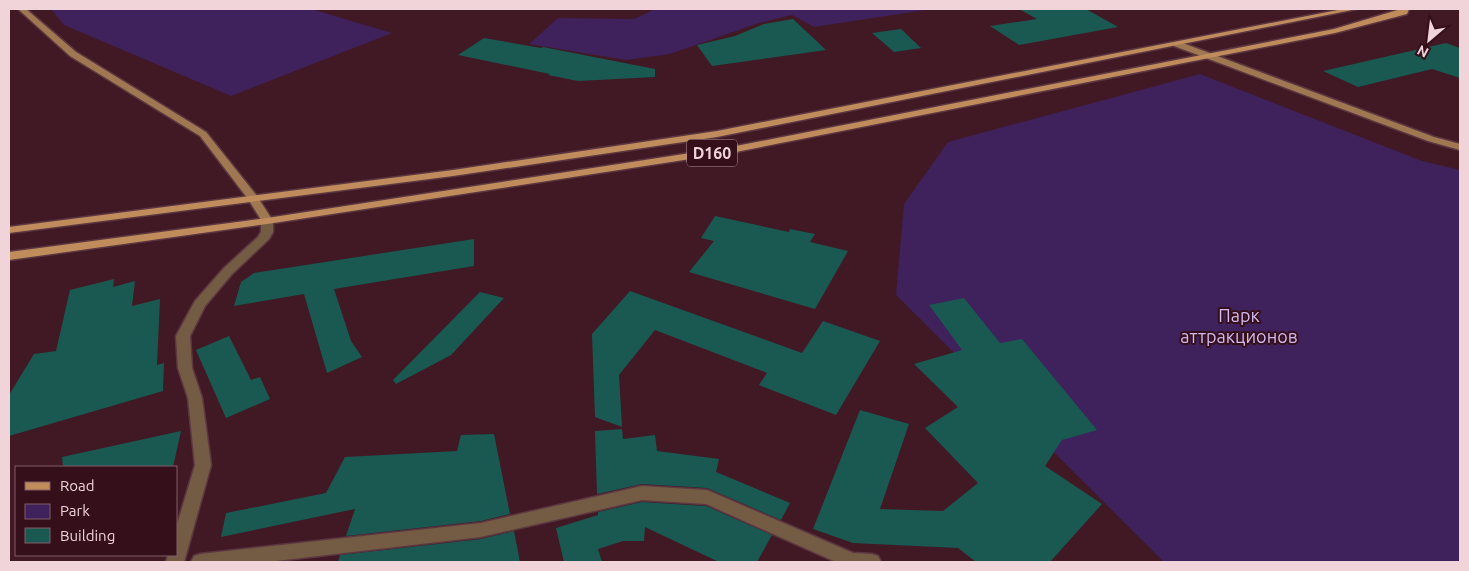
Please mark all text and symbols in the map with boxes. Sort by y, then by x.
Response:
north arrow [1404,15,1454,65]
text: N [1415,42,1431,61]
road number: D160 [687,140,737,167]
park label: Парк аттракционов [1180,305,1298,346]
legend [15,466,178,556]
text: Road [60,477,95,494]
text: Park [60,502,90,519]
text: Building [60,527,115,544]

